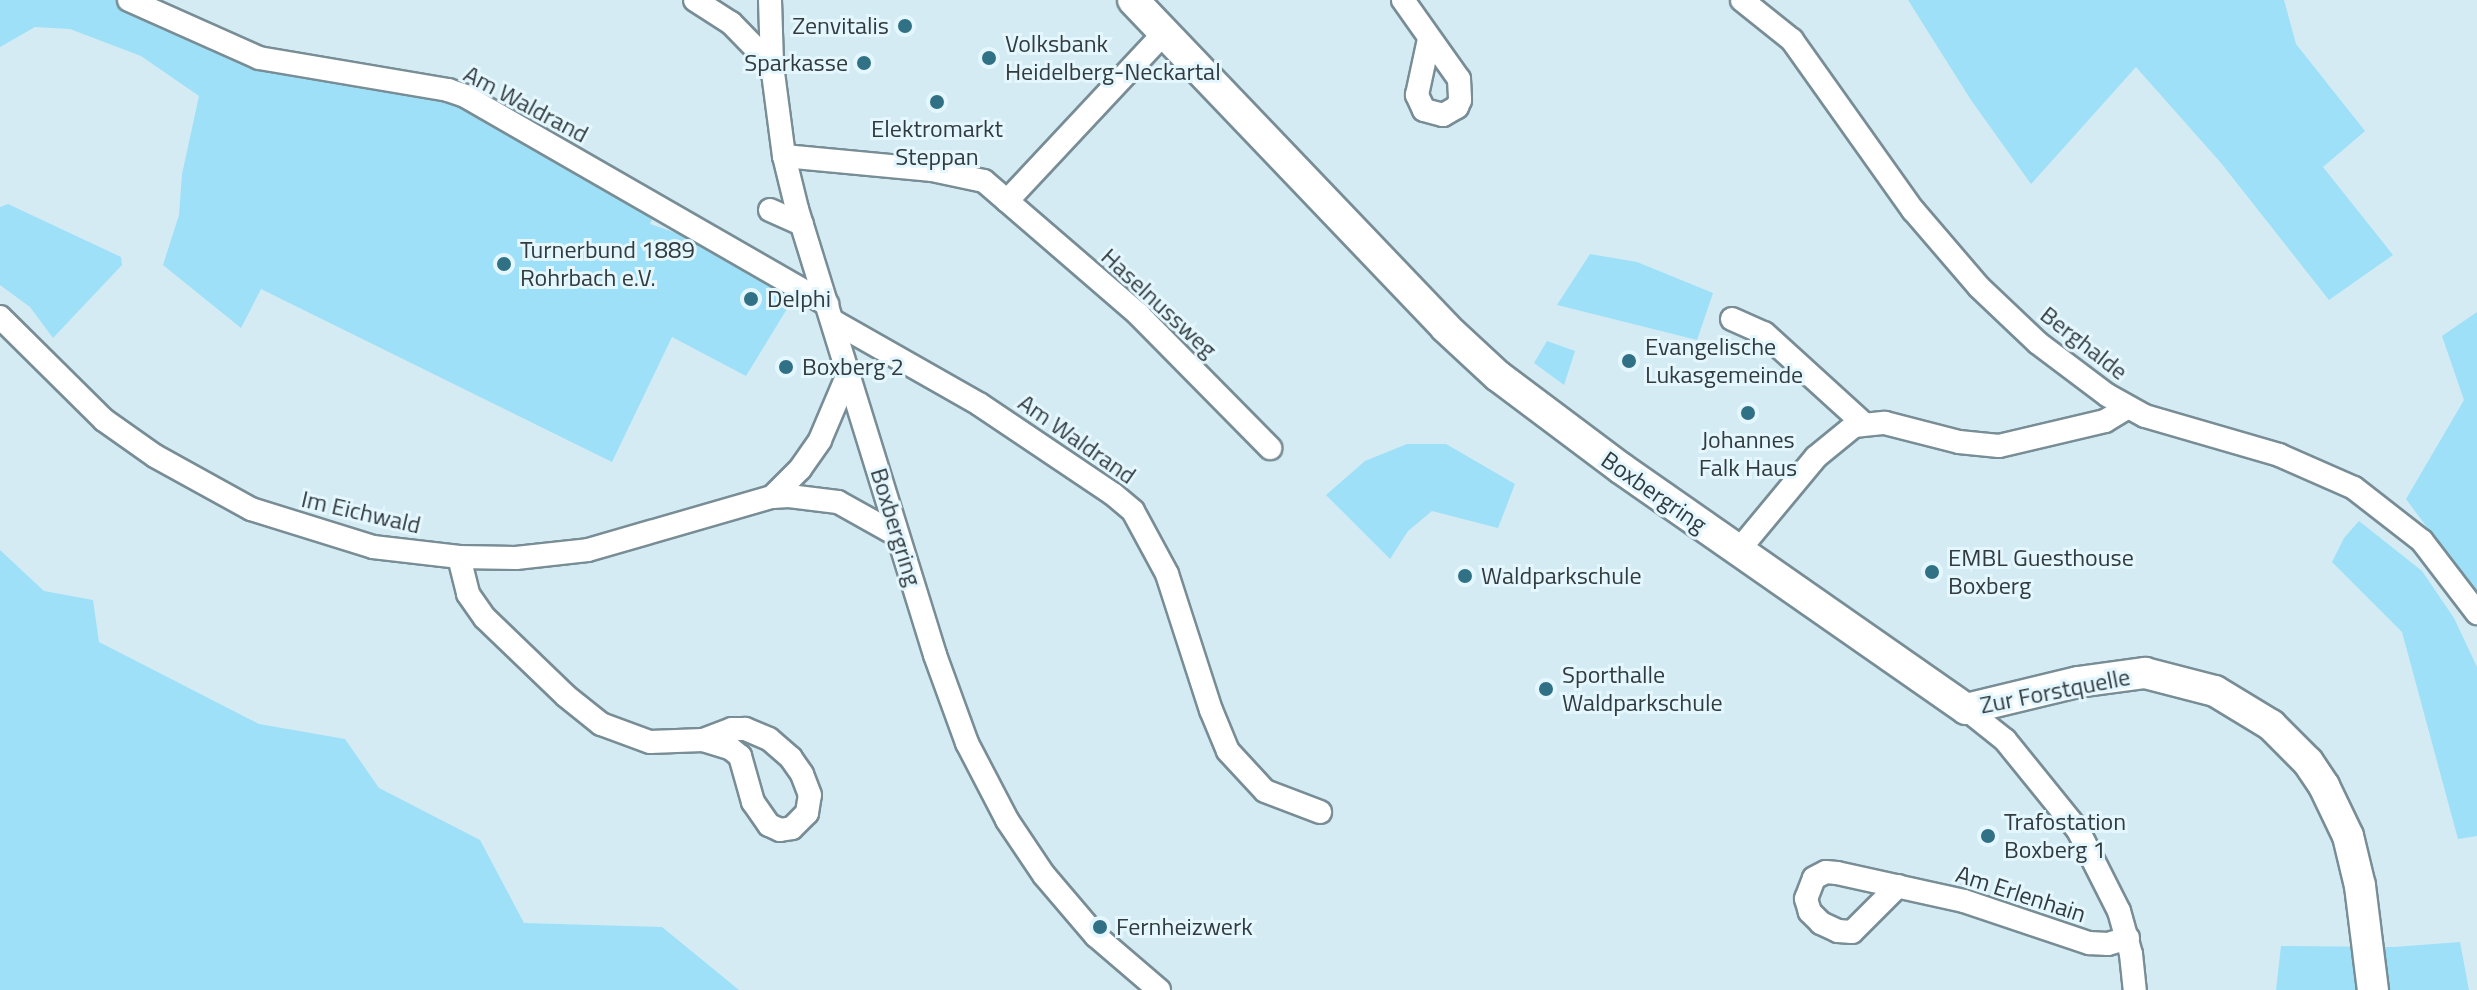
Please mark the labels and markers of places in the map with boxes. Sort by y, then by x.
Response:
place label: Zenvitalis [792,12,889,40]
marker: Zenvitalis [896,17,914,35]
place label: Volksbank Heidelberg-Neckartal [1005,30,1221,86]
place label: Sparkasse [744,49,848,77]
marker: Volksbank Heidelberg-Neckartal [980,49,998,67]
marker: Sparkasse [855,54,873,72]
marker: Elektromarkt Steppan [928,93,946,111]
place label: Elektromarkt Steppan [871,115,1003,171]
place label: Turnerbund 1889 Rohrbach e.V. [520,236,695,292]
marker: Turnerbund 1889 Rohrbach e.V. [495,255,513,273]
place label: Delphi [767,285,831,313]
marker: Delphi [742,290,760,308]
place label: Evangelische Lukasgemeinde [1645,333,1803,389]
marker: Evangelische Lukasgemeinde [1620,352,1638,370]
place label: Boxberg 2 [802,353,904,381]
marker: Boxberg 2 [777,358,795,376]
marker: Johannes Falk Haus [1739,404,1757,422]
place label: Johannes Falk Haus [1699,426,1797,482]
place label: EMBL Guesthouse Boxberg [1948,544,2134,600]
place label: Waldparkschule [1481,562,1642,590]
marker: EMBL Guesthouse Boxberg [1923,563,1941,581]
marker: Waldparkschule [1456,567,1474,585]
place label: Sporthalle Waldparkschule [1562,661,1723,717]
marker: Sporthalle Waldparkschule [1537,680,1555,698]
place label: Trafostation Boxberg 1 [2004,808,2126,864]
marker: Trafostation Boxberg 1 [1979,827,1997,845]
place label: Fernheizwerk [1116,913,1253,941]
marker: Fernheizwerk [1091,918,1109,936]

